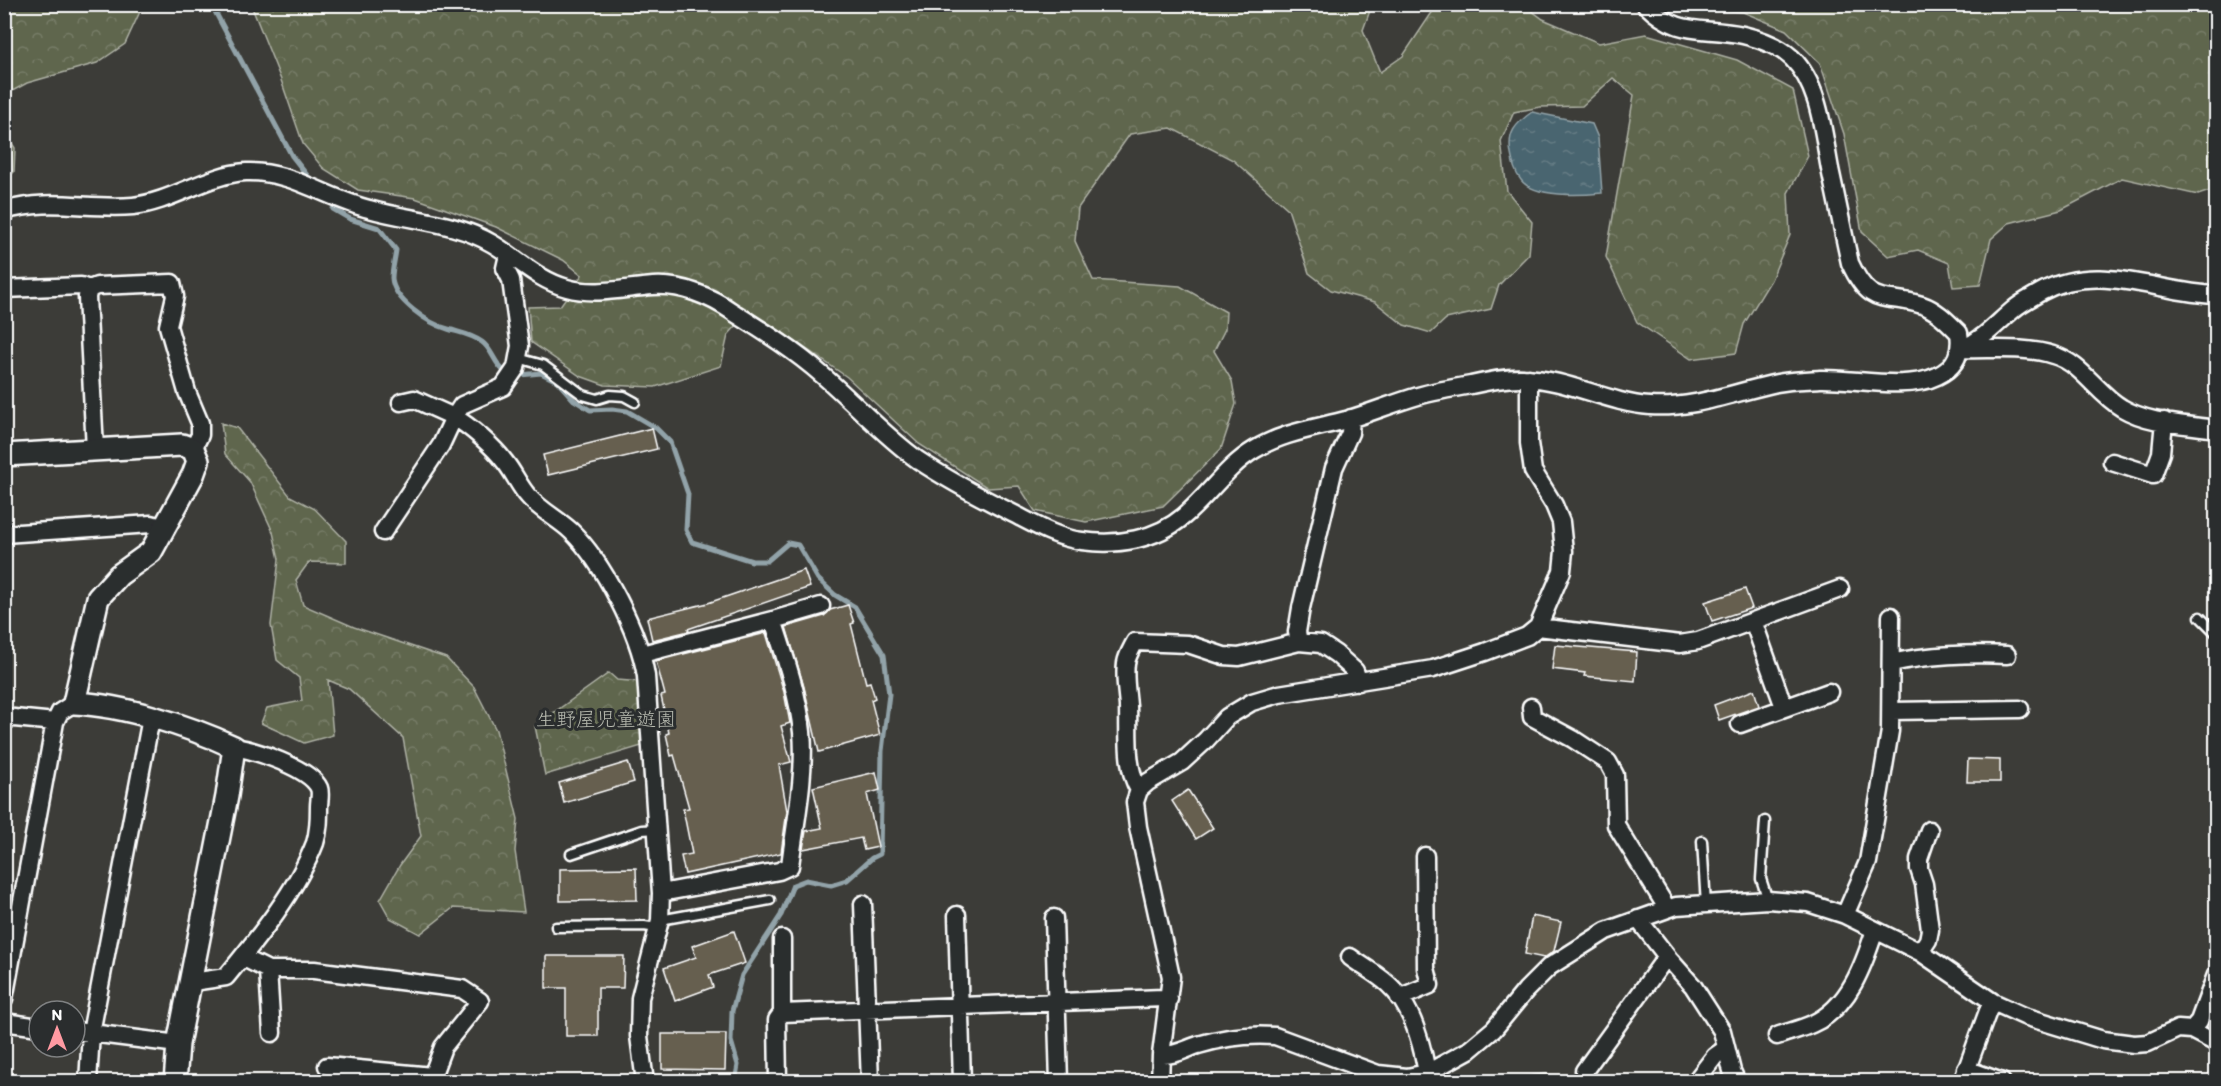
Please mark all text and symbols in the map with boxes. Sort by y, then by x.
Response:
park label: 生野屋児童遊園 [536,707,676,731]
north arrow [27,999,87,1059]
text: N [52,1005,62,1024]

